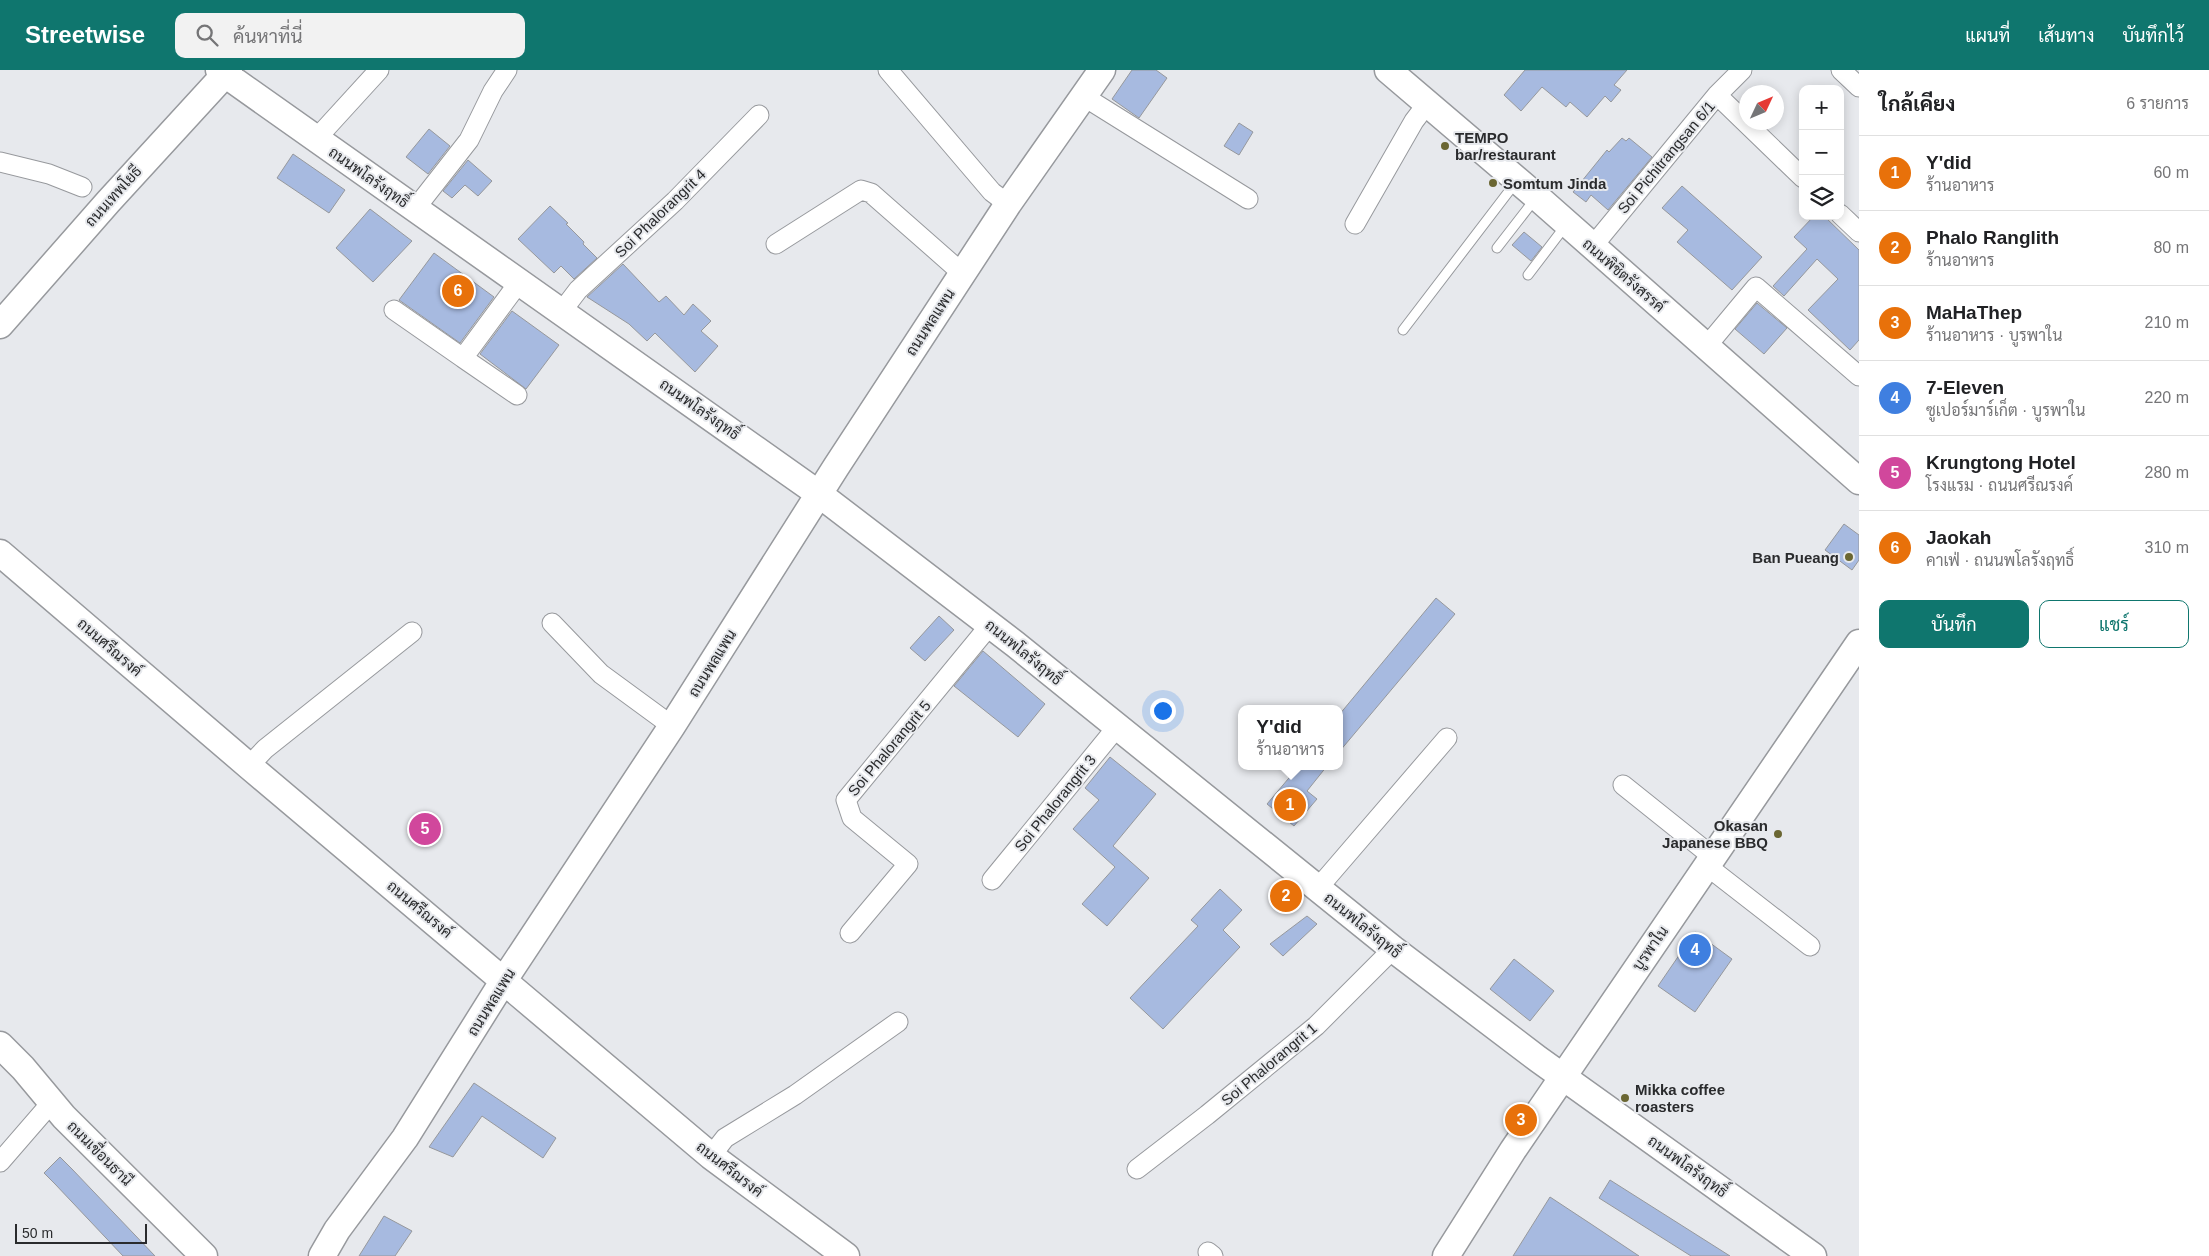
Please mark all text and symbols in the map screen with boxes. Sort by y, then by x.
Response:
search box [175,13,525,58]
text: Streetwise [25,21,145,48]
icon: search [193,21,221,49]
text: ค้นหาที่นี่ [233,26,303,47]
text: แผนที่ [1965,26,2010,46]
text: เส้นทาง [2038,26,2094,46]
text: บันทึกไว้ [2122,26,2184,46]
north arrow [1739,85,1784,130]
map controls [1799,85,1844,220]
button: + [1799,85,1844,130]
text: ใกล้เคียง [1879,92,1955,115]
text: 6 รายการ [2126,95,2189,112]
street label: Soi Pichitrangsan 6/1 [1614,97,1718,217]
place label: TEMPO bar/restaurant [1455,129,1556,163]
button: − [1799,130,1844,175]
street label: ถนนพโลรังฤทธิ์ [325,138,416,212]
marker: TEMPO bar/restaurant [1439,140,1451,152]
text: Y'did [1926,152,1972,173]
street label: ถนนเทพโยธี [81,162,145,230]
text: 1 [1891,164,1899,181]
text: 60 m [2153,164,2189,181]
street label: Soi Phalorangrit 4 [611,165,709,261]
place label: Somtum Jinda [1503,175,1607,192]
button: layers [1799,175,1844,220]
marker: Somtum Jinda [1487,177,1499,189]
text: ร้านอาหาร [1926,177,1995,194]
text: Phalo Ranglith [1926,227,2059,248]
street label: ถนนพิชิตรังสรรค์ [1579,234,1669,315]
text: 2 [1891,239,1899,256]
text: 80 m [2153,239,2189,256]
text: ร้านอาหาร [1926,252,1995,269]
pin: 6 [442,272,474,310]
street label: ถนนพลแพน [902,285,958,359]
text: MaHaThep [1926,302,2022,323]
text: 3 [1891,314,1899,331]
text: 210 m [2145,314,2189,331]
text: ร้านอาหาร · บูรพาใน [1926,327,2062,344]
street label: ถนนพโลรังฤทธิ์ [656,370,747,444]
text: 7-Eleven [1926,377,2004,398]
text: 4 [1891,389,1899,406]
text: 220 m [2145,389,2189,406]
text: ซูเปอร์มาร์เก็ต · บูรพาใน [1926,402,2085,419]
text: Krungtong Hotel [1926,452,2076,473]
text: 5 [1891,464,1899,481]
text: 280 m [2145,464,2189,481]
text: โรงแรม · ถนนศรีณรงค์ [1926,477,2073,494]
text: Jaokah [1926,527,1991,548]
text: 6 [1891,539,1899,556]
text: 310 m [2145,539,2189,556]
place label: Ban Pueang [1752,549,1839,566]
marker: Ban Pueang [1843,551,1855,563]
text: คาเฟ่ · ถนนพโลรังฤทธิ์ [1926,552,2074,569]
button: บันทึก [1879,600,2029,648]
button: แชร์ [2039,600,2189,648]
street label: ถนนพโลรังฤทธิ์ [982,611,1070,689]
street label: ถนนศรีณรงค์ [74,614,146,680]
street label: ถนนพลแพน [685,626,739,700]
street label: Soi Phalorangrit 5 [844,697,934,799]
your location [1150,698,1176,724]
popup [1238,705,1343,770]
text: Y'did [1256,716,1302,737]
text: ร้านอาหาร [1256,741,1325,758]
street label: Soi Phalorangrit 3 [1011,751,1099,855]
pin: 1 [1274,786,1306,824]
pin: 5 [409,810,441,848]
place label: Okasan Japanese BBQ [1662,817,1768,851]
marker: Okasan Japanese BBQ [1772,828,1784,840]
street label: ถนนศรีณรงค์ [384,876,457,941]
pin: 2 [1270,877,1302,915]
street label: ถนนพโลรังฤทธิ์ [1321,884,1409,962]
street label: บูรพาใน [1628,922,1673,975]
pin: 4 [1679,931,1711,969]
street label: ถนนพลแพน [464,965,518,1039]
street label: Soi Phalorangrit 1 [1218,1019,1320,1109]
place label: Mikka coffee roasters [1635,1081,1725,1115]
marker: Mikka coffee roasters [1619,1092,1631,1104]
pin: 3 [1505,1101,1537,1139]
street label: ถนนเขื่อนธานี [64,1113,140,1189]
street label: ถนนพโลรังฤทธิ์ [1644,1126,1735,1201]
street label: ถนนศรีณรงค์ [693,1137,767,1200]
scale bar [15,1221,148,1244]
text: 50 m [22,1225,53,1241]

